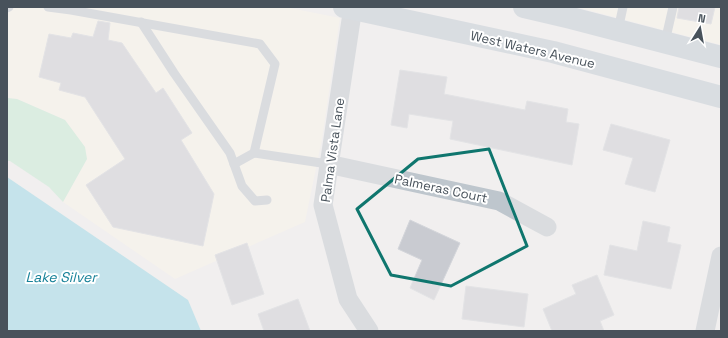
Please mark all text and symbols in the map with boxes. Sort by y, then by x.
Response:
north arrow [680,8,720,48]
text: N [697,11,707,26]
street label: West Waters Avenue [469,27,597,72]
street label: Palma Vista Lane [317,97,348,203]
street label: Palmeras Court [393,170,489,207]
water label: Lake Silver [25,268,98,286]

